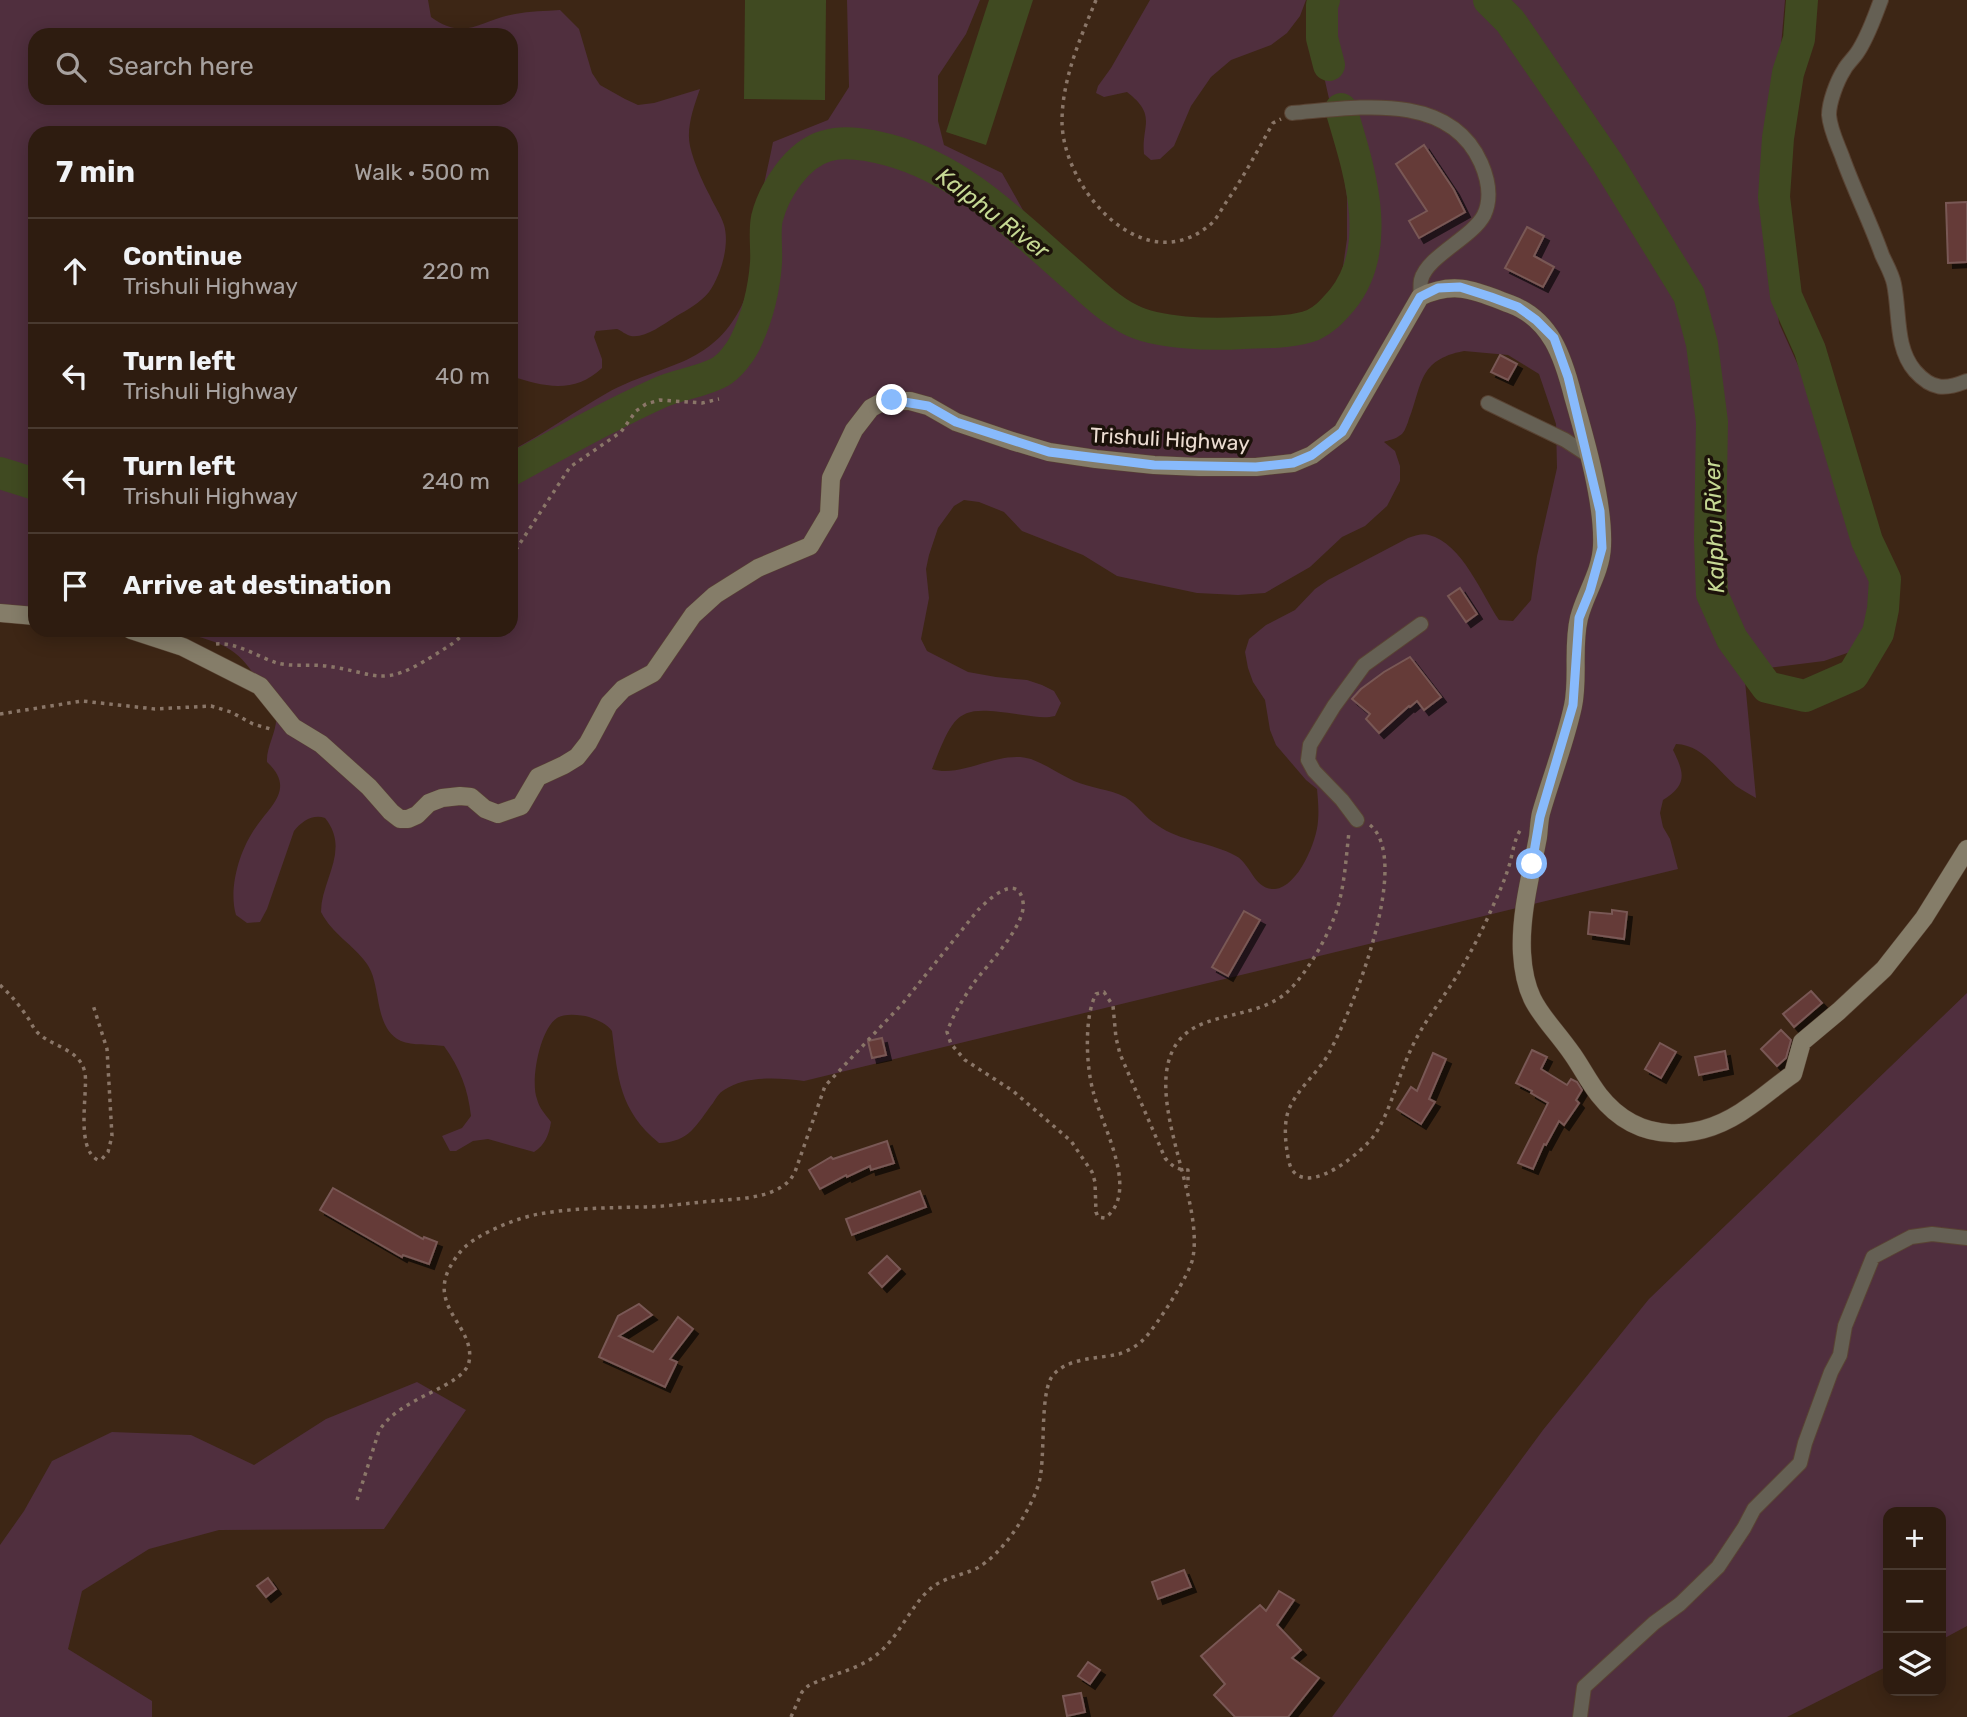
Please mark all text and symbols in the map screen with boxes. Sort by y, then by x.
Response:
search box [28,28,518,105]
icon: search [52,48,90,86]
text: Search here [108,51,254,82]
text: 7 min [56,154,135,190]
text: Walk · 500 m [354,158,490,186]
water label: Kalphu River [931,161,1056,265]
text: Continue [123,241,242,272]
icon: ahead [56,252,94,290]
text: 220 m [422,257,490,285]
text: Trishuli Highway [123,272,298,300]
text: Turn left [123,346,235,377]
icon: left [56,357,94,395]
text: 40 m [435,362,490,390]
text: Trishuli Highway [123,377,298,405]
route end [876,384,907,415]
street label: Trishuli Highway [1090,422,1251,456]
text: Turn left [123,451,235,482]
water label: Kalphu River [1698,457,1730,594]
icon: left [56,462,94,500]
text: 240 m [422,467,490,495]
text: Trishuli Highway [123,482,298,510]
icon: arrive [56,567,94,605]
text: Arrive at destination [123,570,391,601]
route start [1516,848,1547,879]
map controls [1883,1507,1946,1696]
button: + [1883,1507,1946,1570]
button: − [1883,1570,1946,1633]
button: layers [1883,1633,1946,1696]

